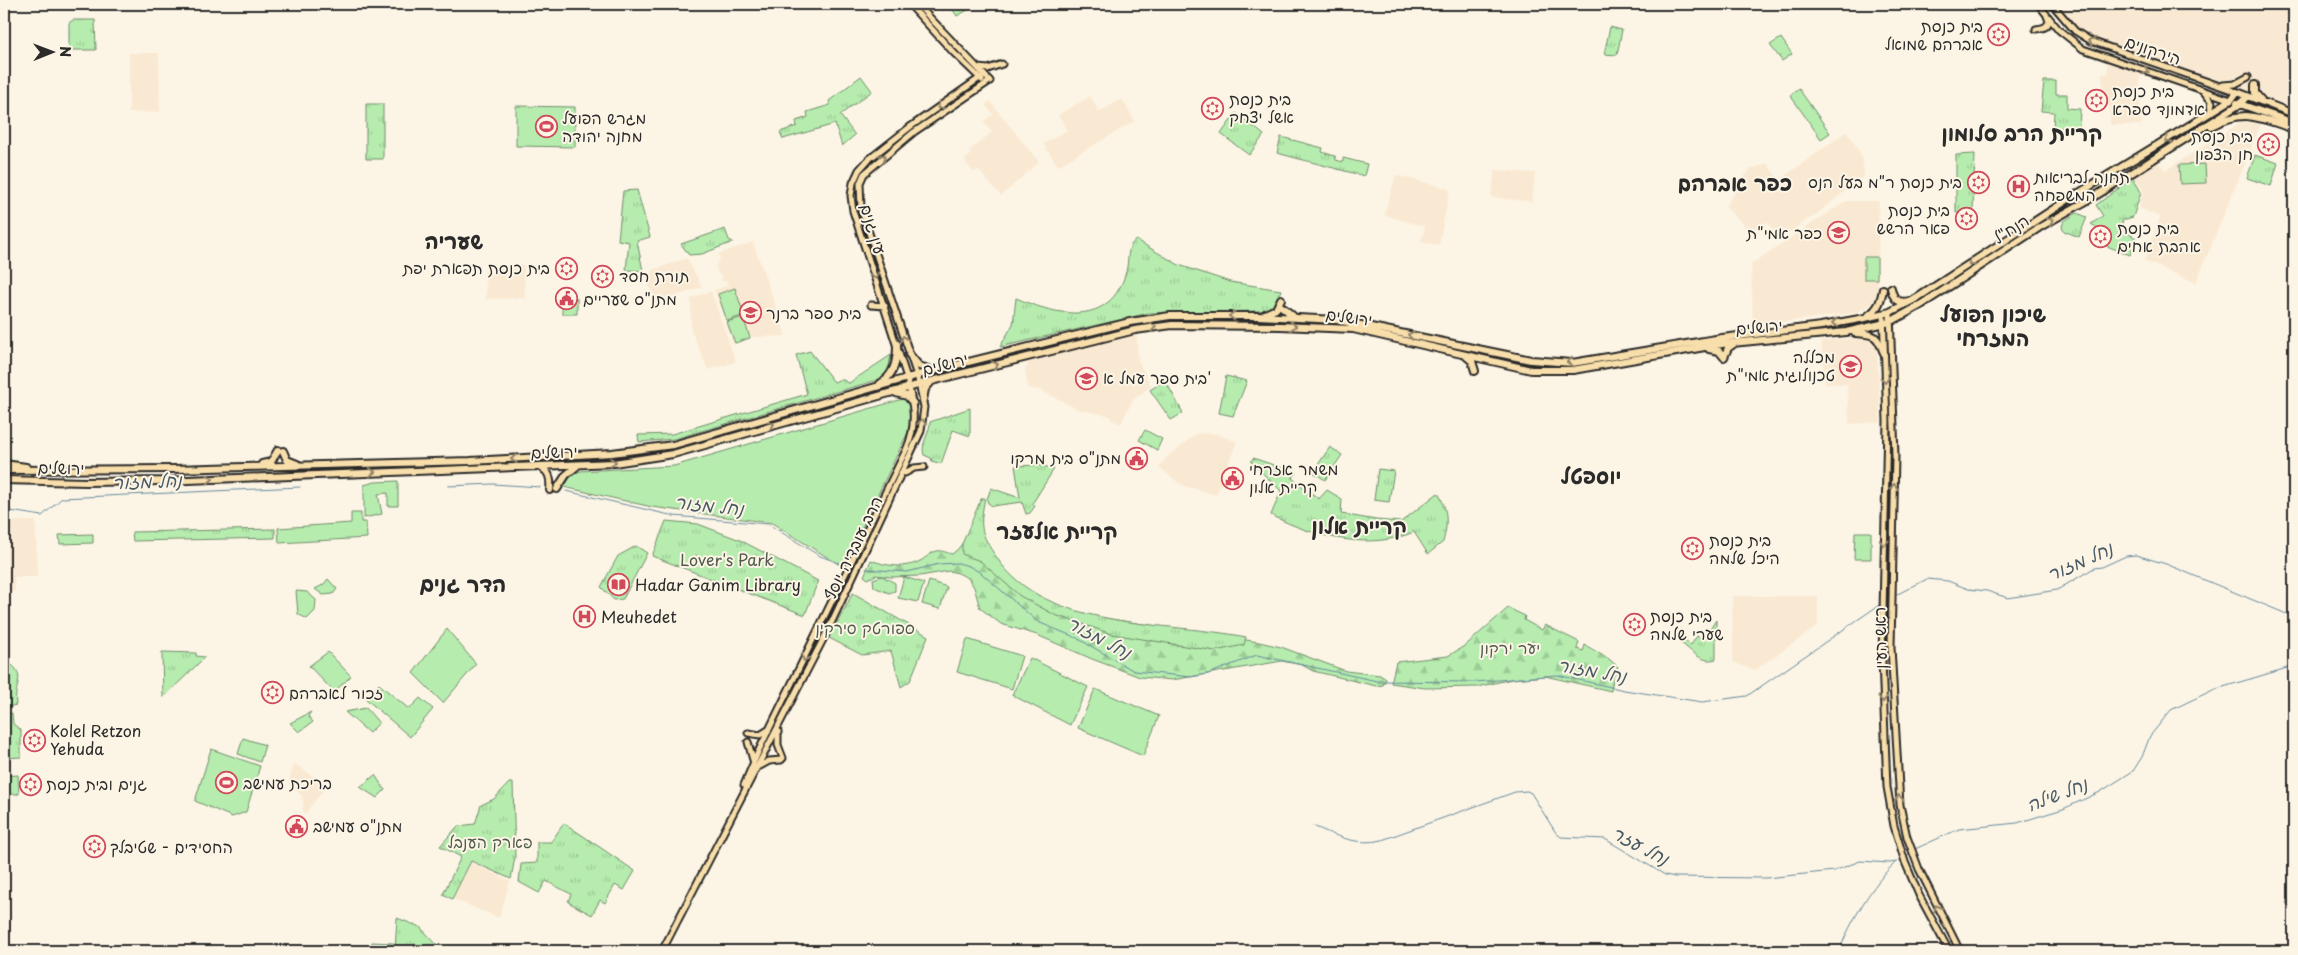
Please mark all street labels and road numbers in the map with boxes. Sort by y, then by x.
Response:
street label: הירקונים [2122,28,2185,70]
street label: עין גנים [855,200,893,257]
street label: הנח"ל [1988,208,2033,249]
street label: ירושלים [1324,301,1374,331]
street label: ירושלים [1734,312,1783,340]
street label: ירושלים [919,345,971,381]
street label: ירושלים [530,438,578,464]
street label: ירושלים [37,455,85,479]
street label: הרב עובדיה יוסף [817,492,888,604]
street label: ראש העין [1866,607,1892,669]

